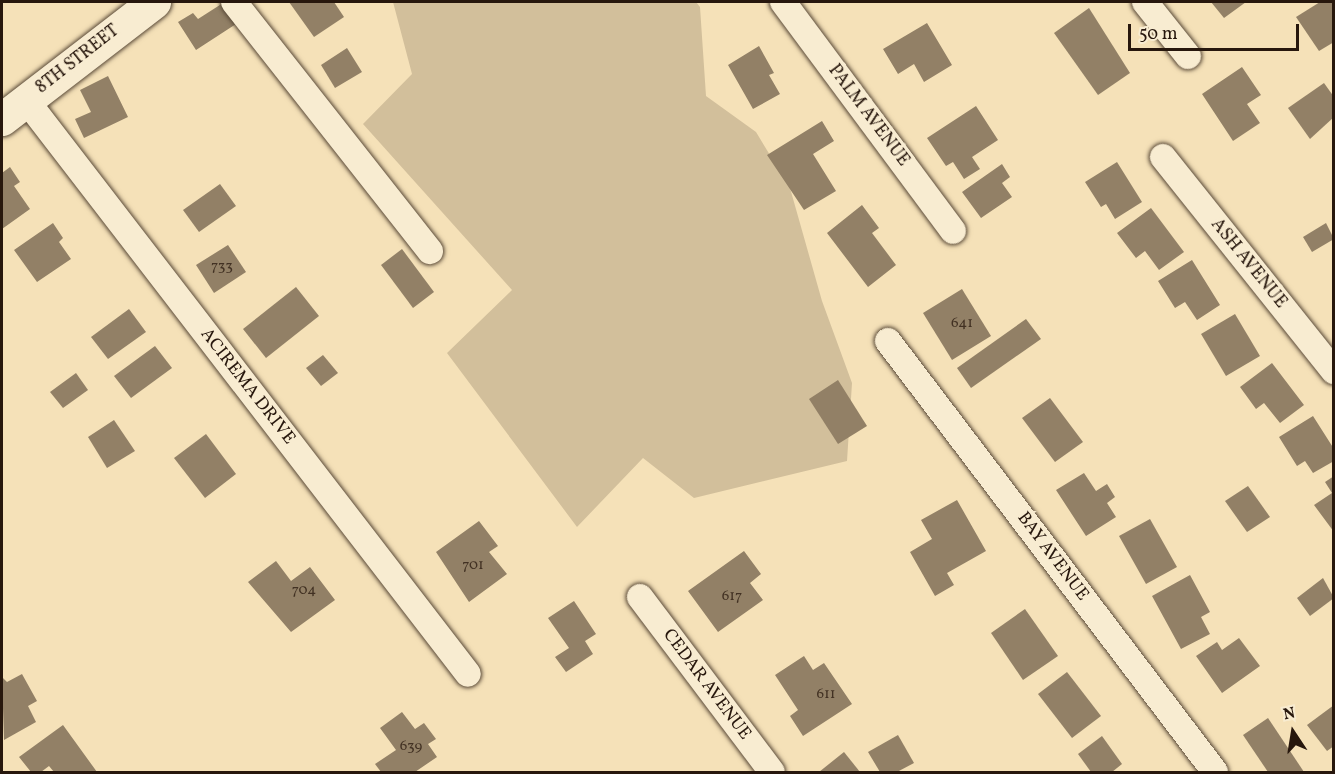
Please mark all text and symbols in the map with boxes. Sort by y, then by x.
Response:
scale bar [1131,12,1302,50]
street label: 8TH STREET [32,21,124,99]
text: 50 m [1139,22,1178,47]
street label: PALM AVENUE [823,61,913,171]
street label: ASH AVENUE [1205,215,1291,313]
house number: 733 [211,258,233,276]
house number: 641 [951,315,973,333]
street label: ACIREMA DRIVE [195,325,299,449]
street label: BAY AVENUE [1011,508,1093,606]
house number: 701 [462,557,484,575]
house number: 704 [292,582,316,600]
house number: 617 [722,588,742,606]
street label: CEDAR AVENUE [657,625,755,745]
house number: 611 [816,686,836,704]
north arrow [1263,702,1323,762]
text: N [1281,702,1297,726]
house number: 639 [400,738,422,756]

